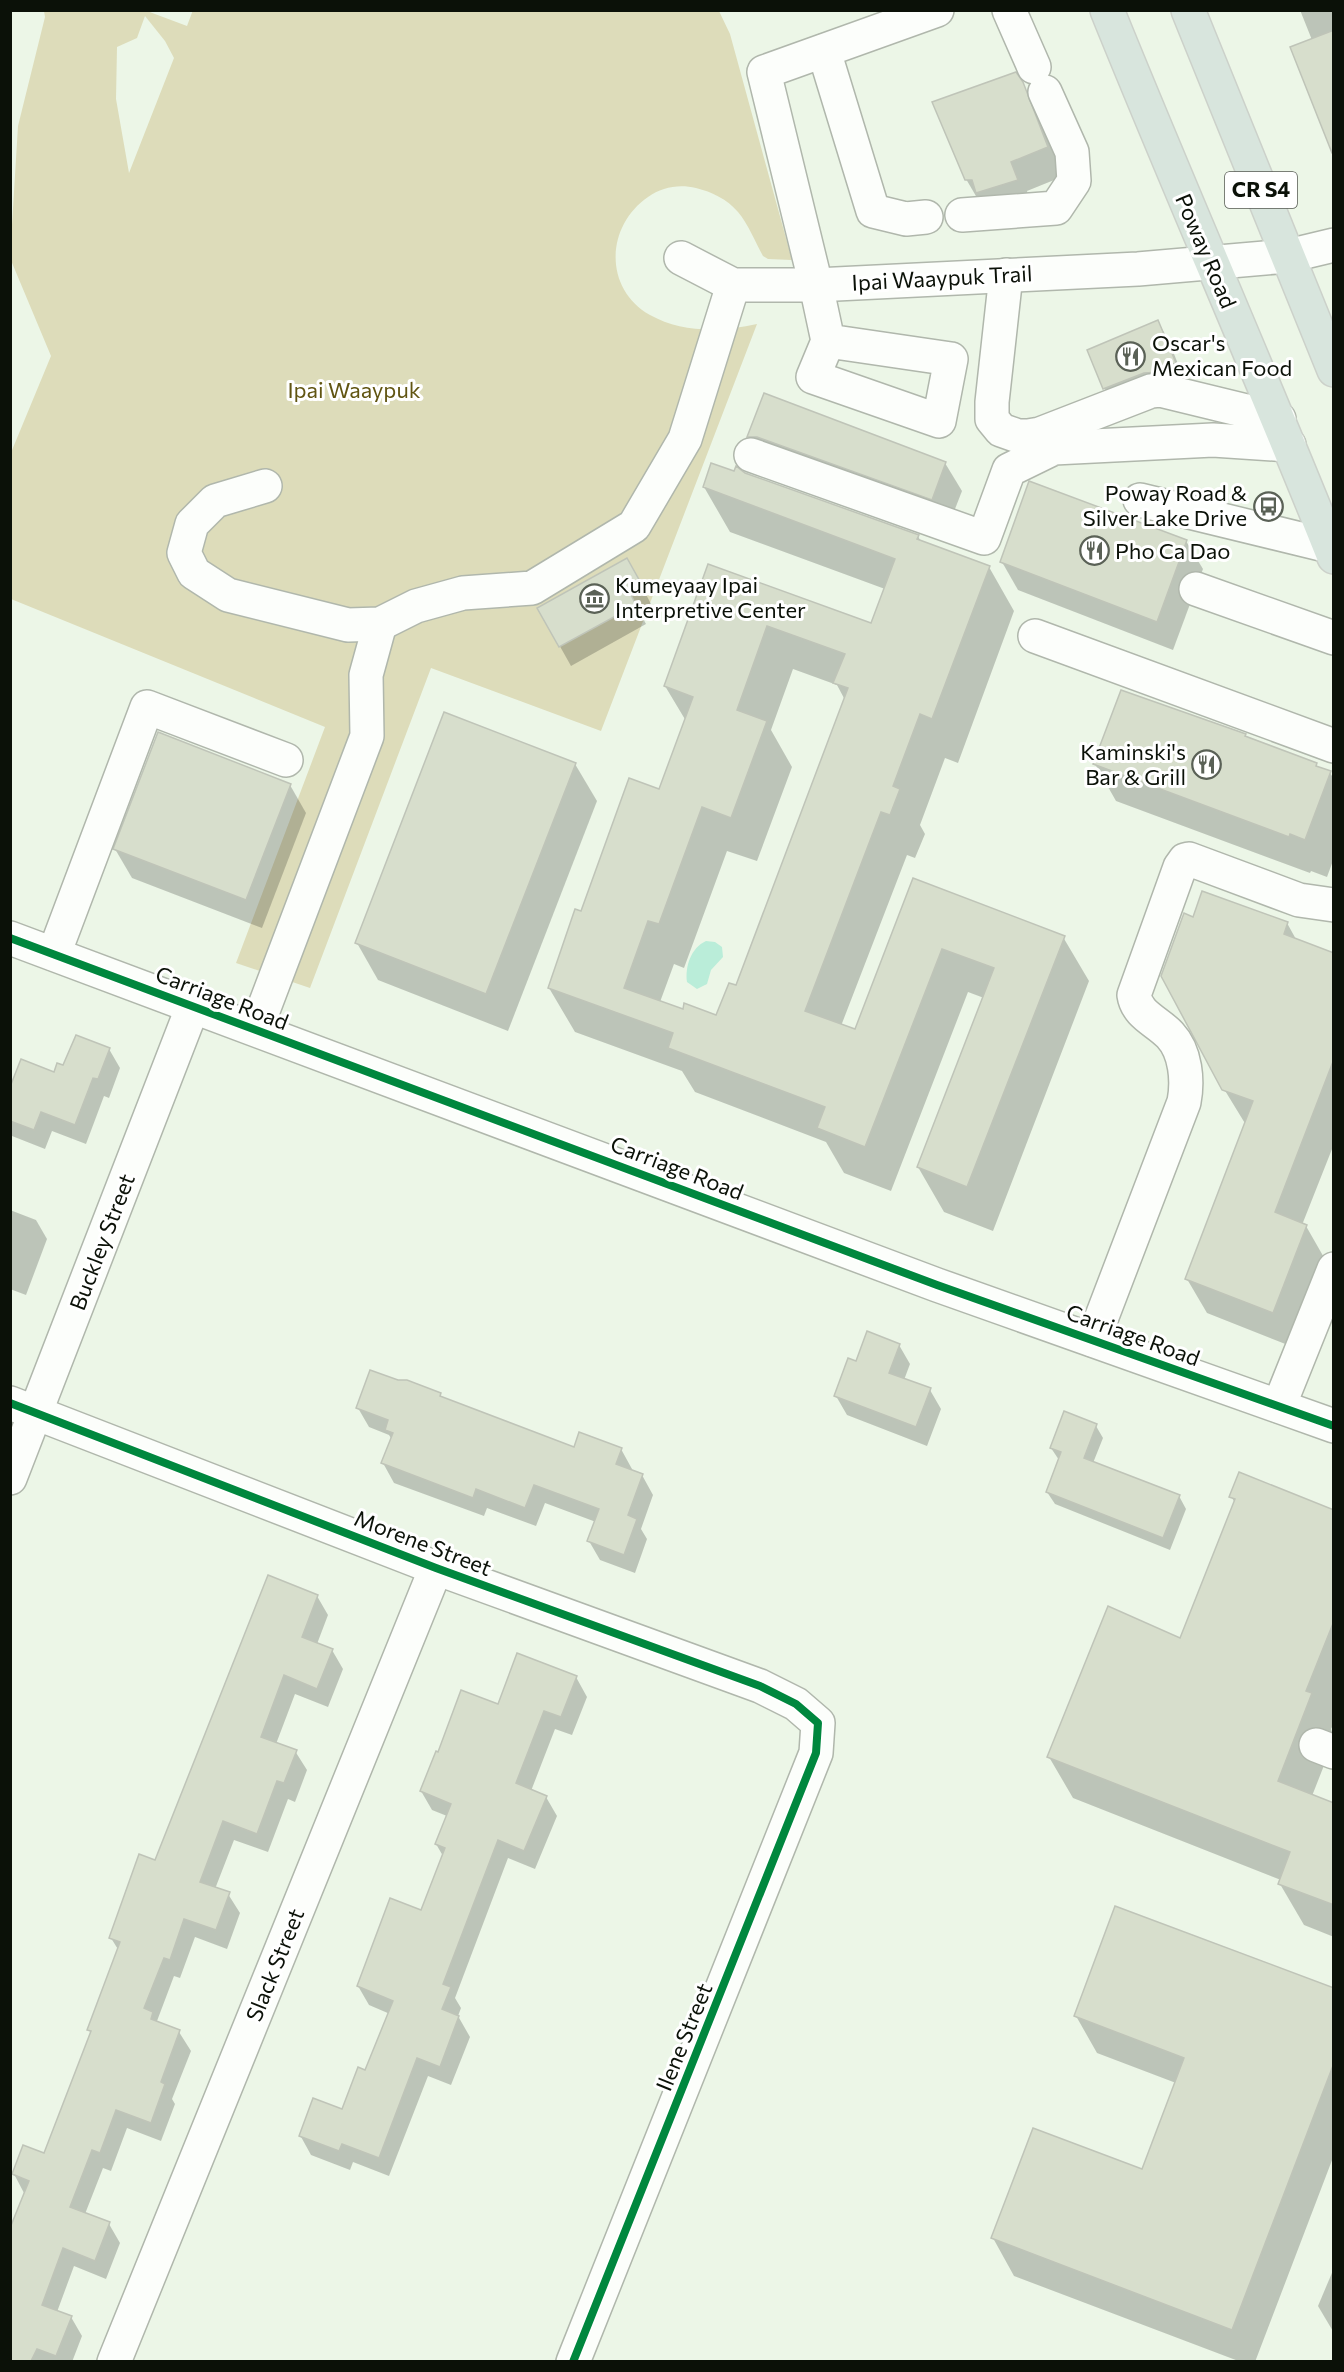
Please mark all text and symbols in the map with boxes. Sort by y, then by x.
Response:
road number: CR S4 [1225,172,1297,208]
street label: Poway Road [1170,189,1243,312]
street label: Ipai Waaypuk Trail [851,259,1033,296]
place label: Oscar's Mexican Food [1152,329,1292,381]
restaurant icon: Oscar's Mexican Food [1115,340,1147,372]
park label: Ipai Waaypuk [287,376,421,403]
place label: Poway Road & Silver Lake Drive [1083,479,1247,531]
bus stop icon: Poway Road & Silver Lake Drive [1252,490,1284,522]
restaurant icon: Pho Ca Dao [1078,535,1110,567]
place label: Pho Ca Dao [1115,537,1230,564]
place label: Kumeyaay Ipai Interpretive Center [615,571,806,623]
museum icon: Kumeyaay Ipai Interpretive Center [578,582,610,614]
place label: Kaminski's Bar & Grill [1080,738,1186,790]
restaurant icon: Kaminski's Bar & Grill [1191,749,1223,781]
street label: Carriage Road [152,960,292,1035]
street label: Carriage Road [607,1130,747,1205]
street label: Buckley Street [63,1170,140,1314]
street label: Carriage Road [1063,1298,1204,1371]
street label: Morene Street [351,1504,496,1581]
street label: Slack Street [240,1904,309,2025]
street label: Ilene Street [650,1979,717,2095]

